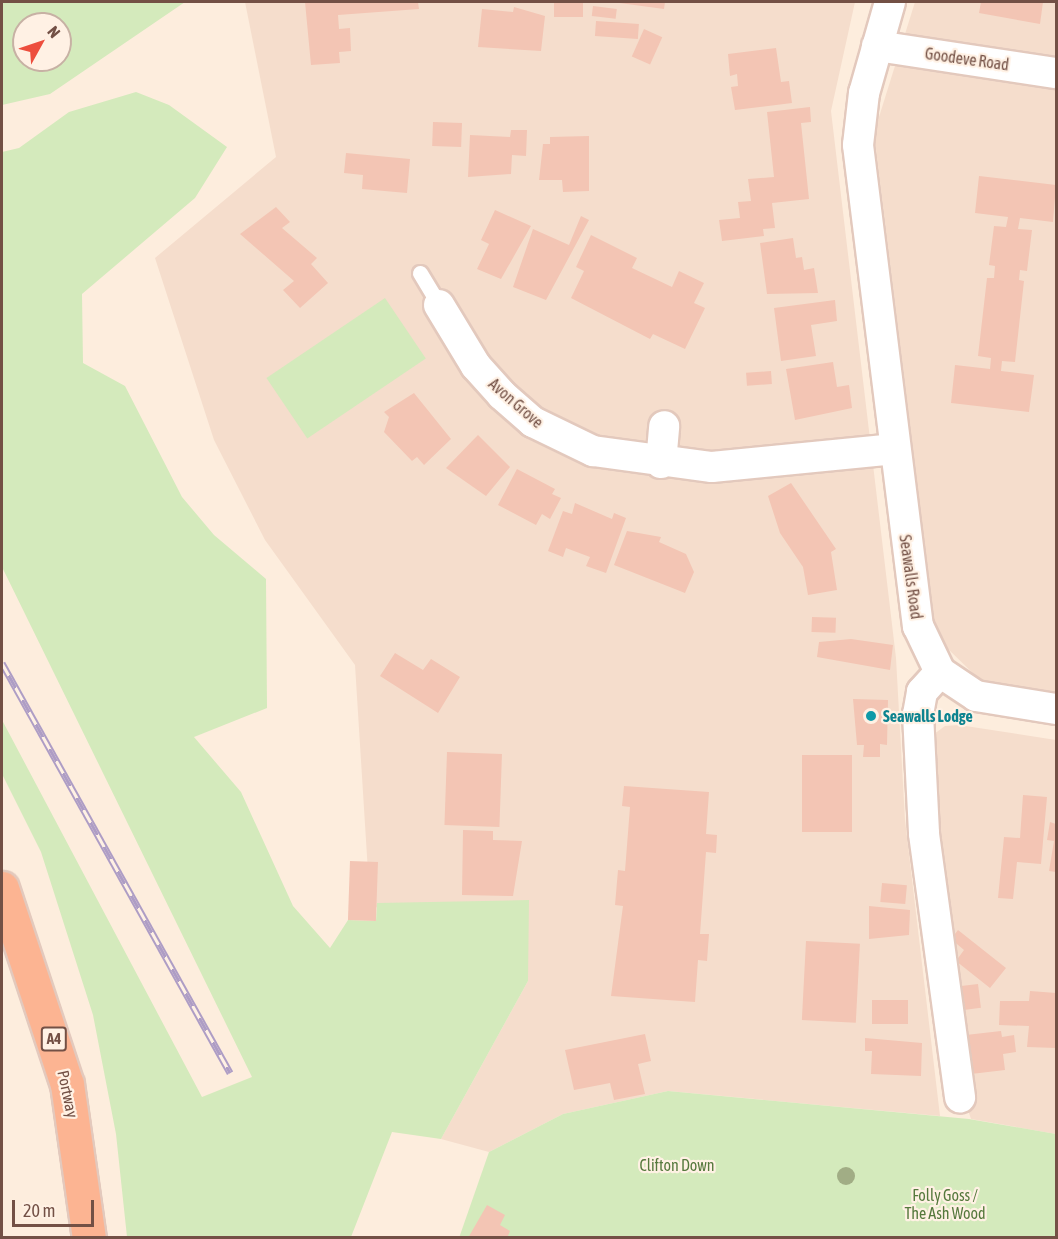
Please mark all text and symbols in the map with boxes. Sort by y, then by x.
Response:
north arrow [12,12,72,72]
text: N [44,22,64,41]
street label: Goodeve Road [924,44,1010,74]
street label: Avon Grove [485,374,547,432]
street label: Seawalls Road [896,534,926,620]
place label: Seawalls Lodge [883,706,973,726]
marker: Seawalls Lodge [864,709,878,723]
road number: A4 [40,1027,68,1051]
street label: Portway [54,1069,82,1119]
park label: Clifton Down [639,1155,715,1175]
park label: Folly Goss / The Ash Wood [904,1185,986,1223]
scale bar [15,1188,98,1226]
text: 20 m [23,1200,55,1221]

